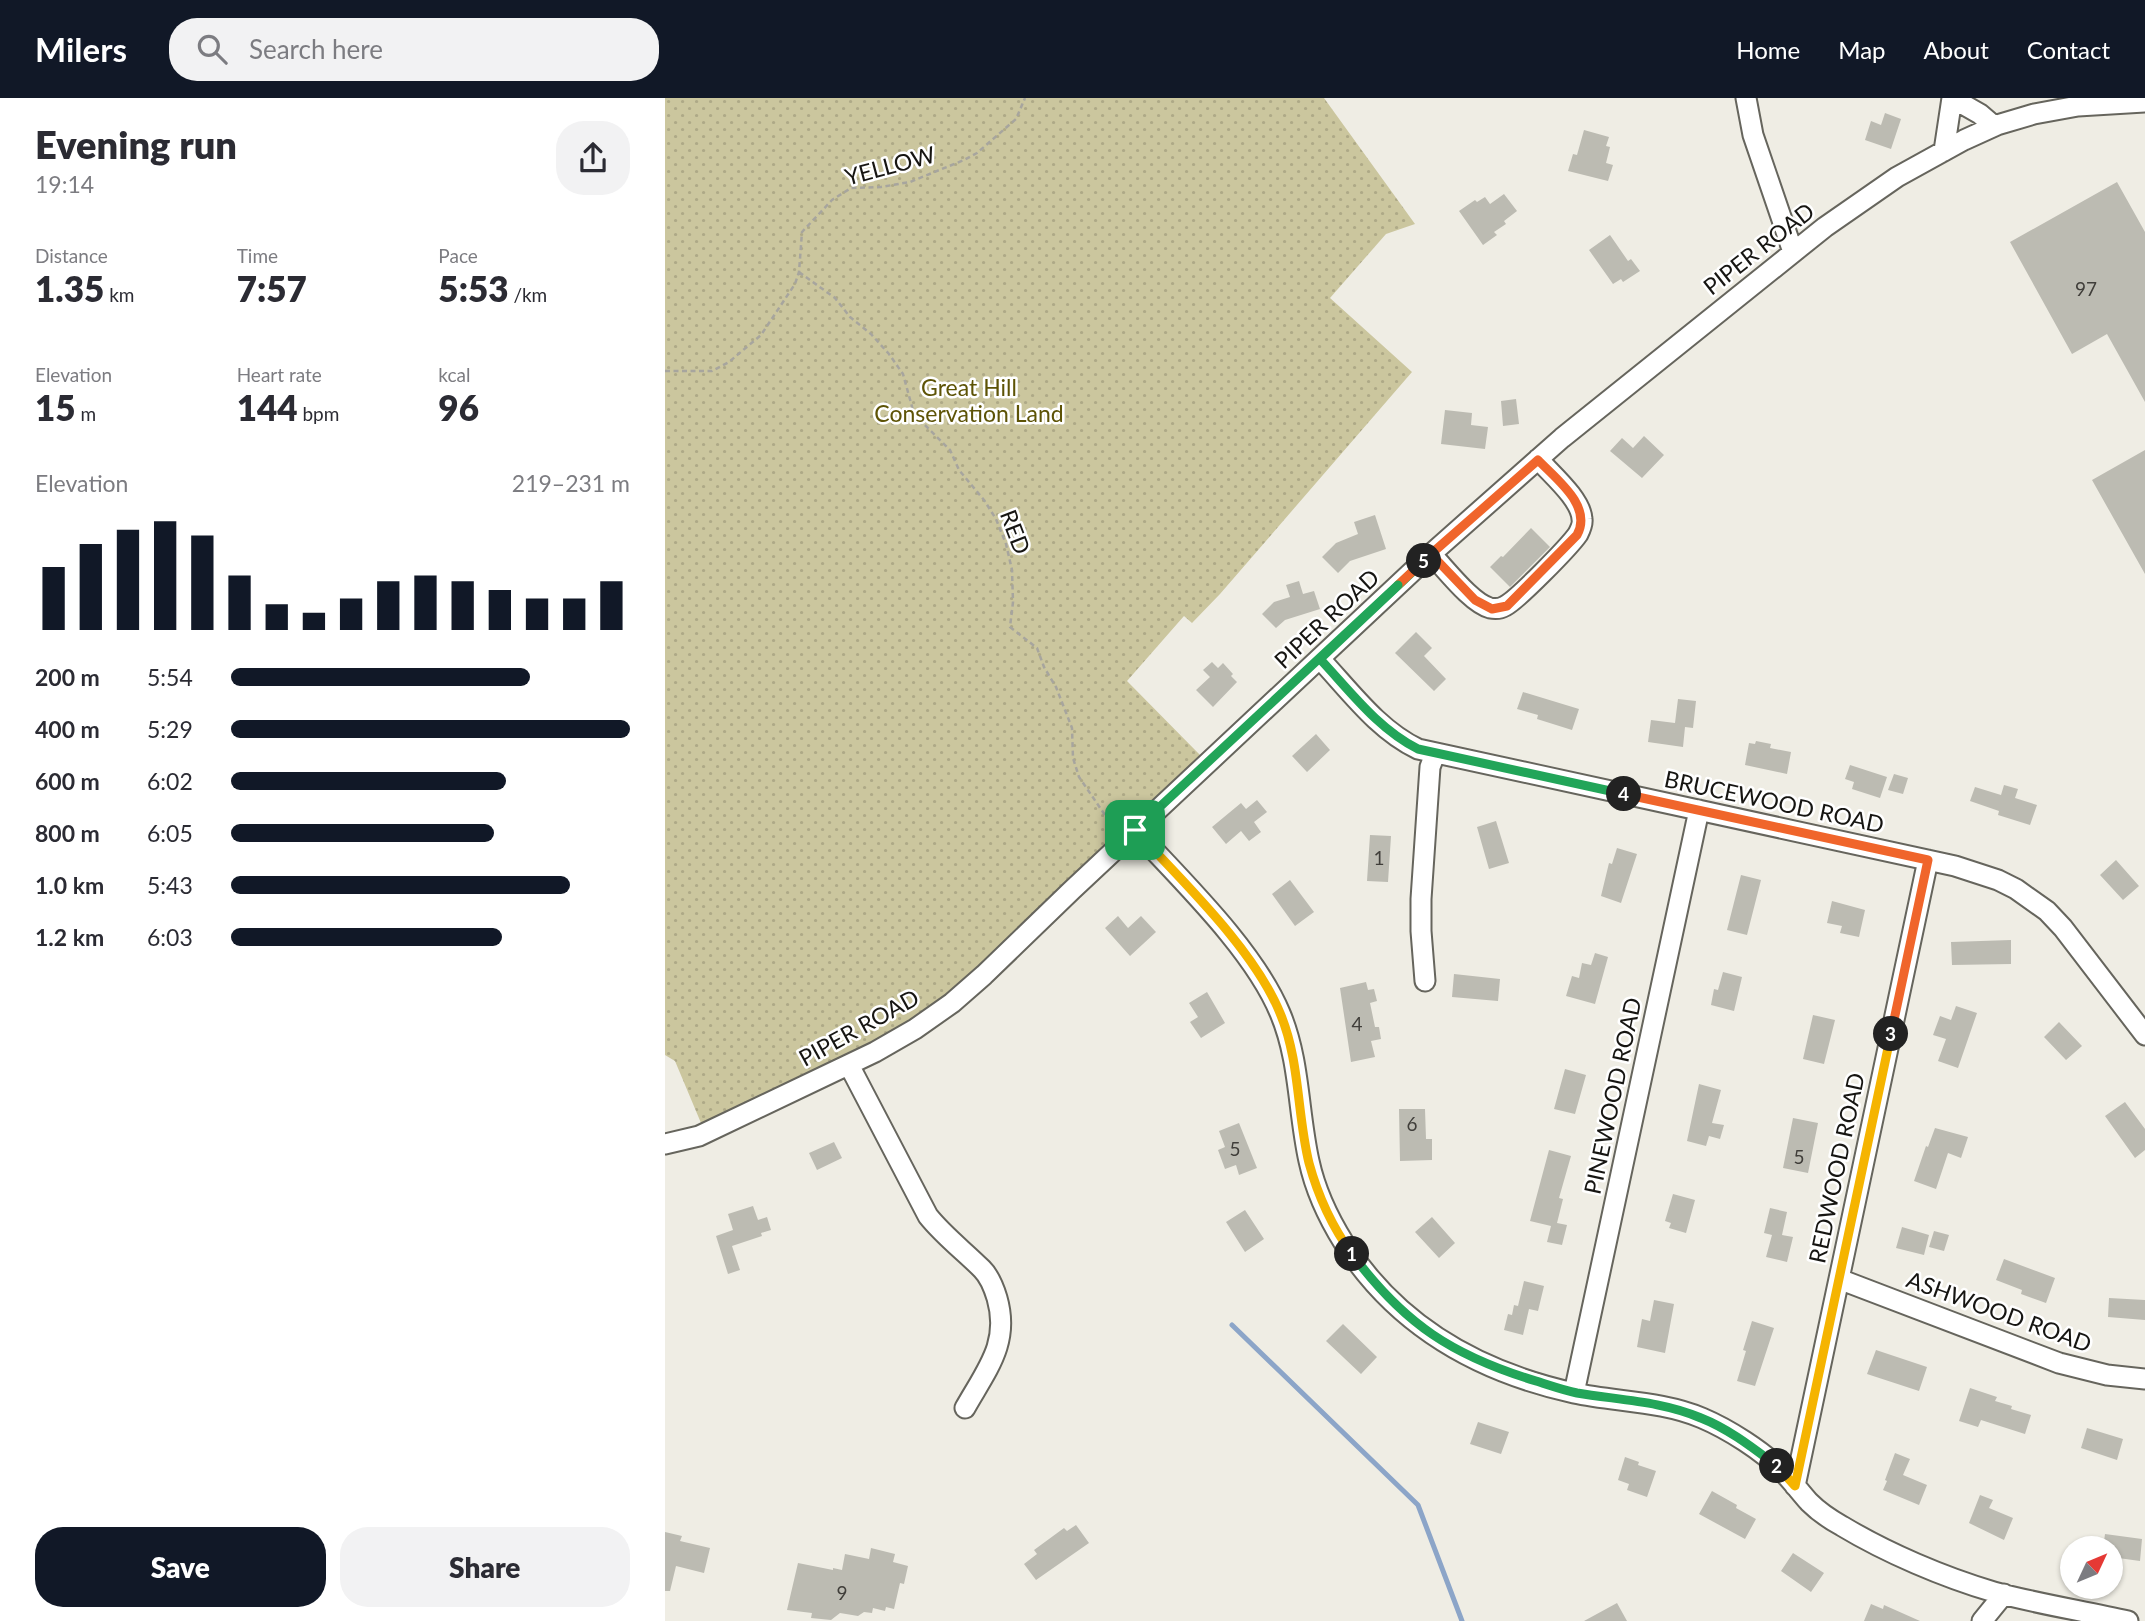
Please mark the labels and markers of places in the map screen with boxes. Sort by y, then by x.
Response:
pin: 5 [1407,544,1441,578]
pin: 4 [1607,776,1641,812]
pin [1105,800,1165,860]
pin: 3 [1873,1016,1909,1052]
pin: 1 [1335,1236,1369,1272]
pin: 2 [1759,1448,1795,1484]

